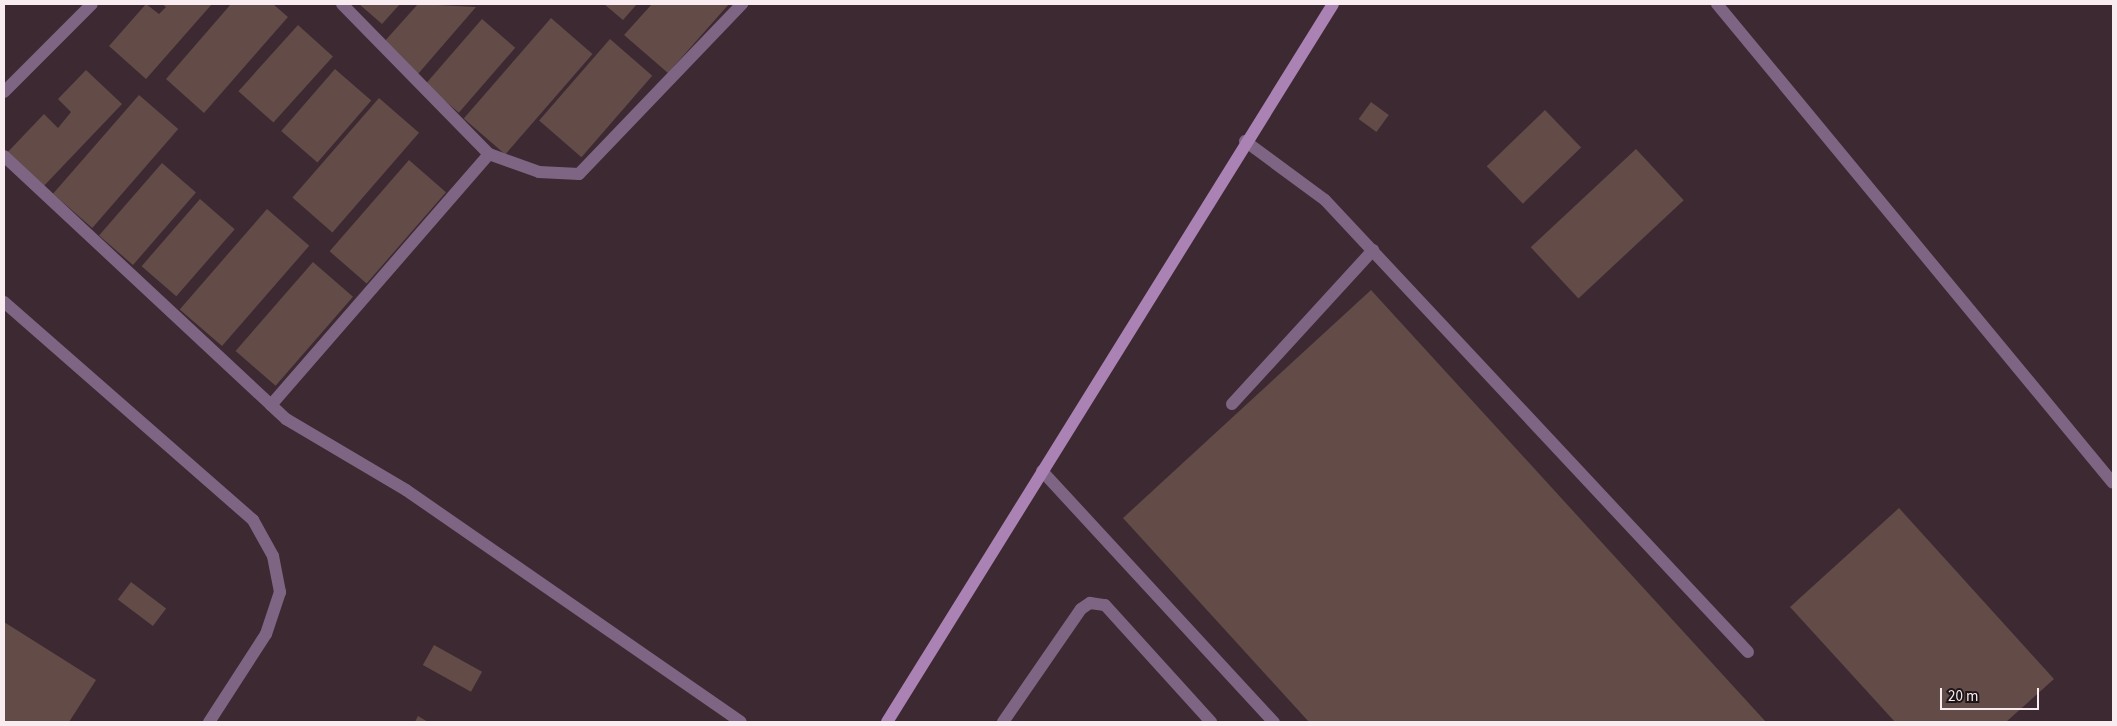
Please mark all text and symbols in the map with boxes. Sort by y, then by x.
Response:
scale bar [1942,678,2041,710]
text: 20 m [1948,686,1978,707]

